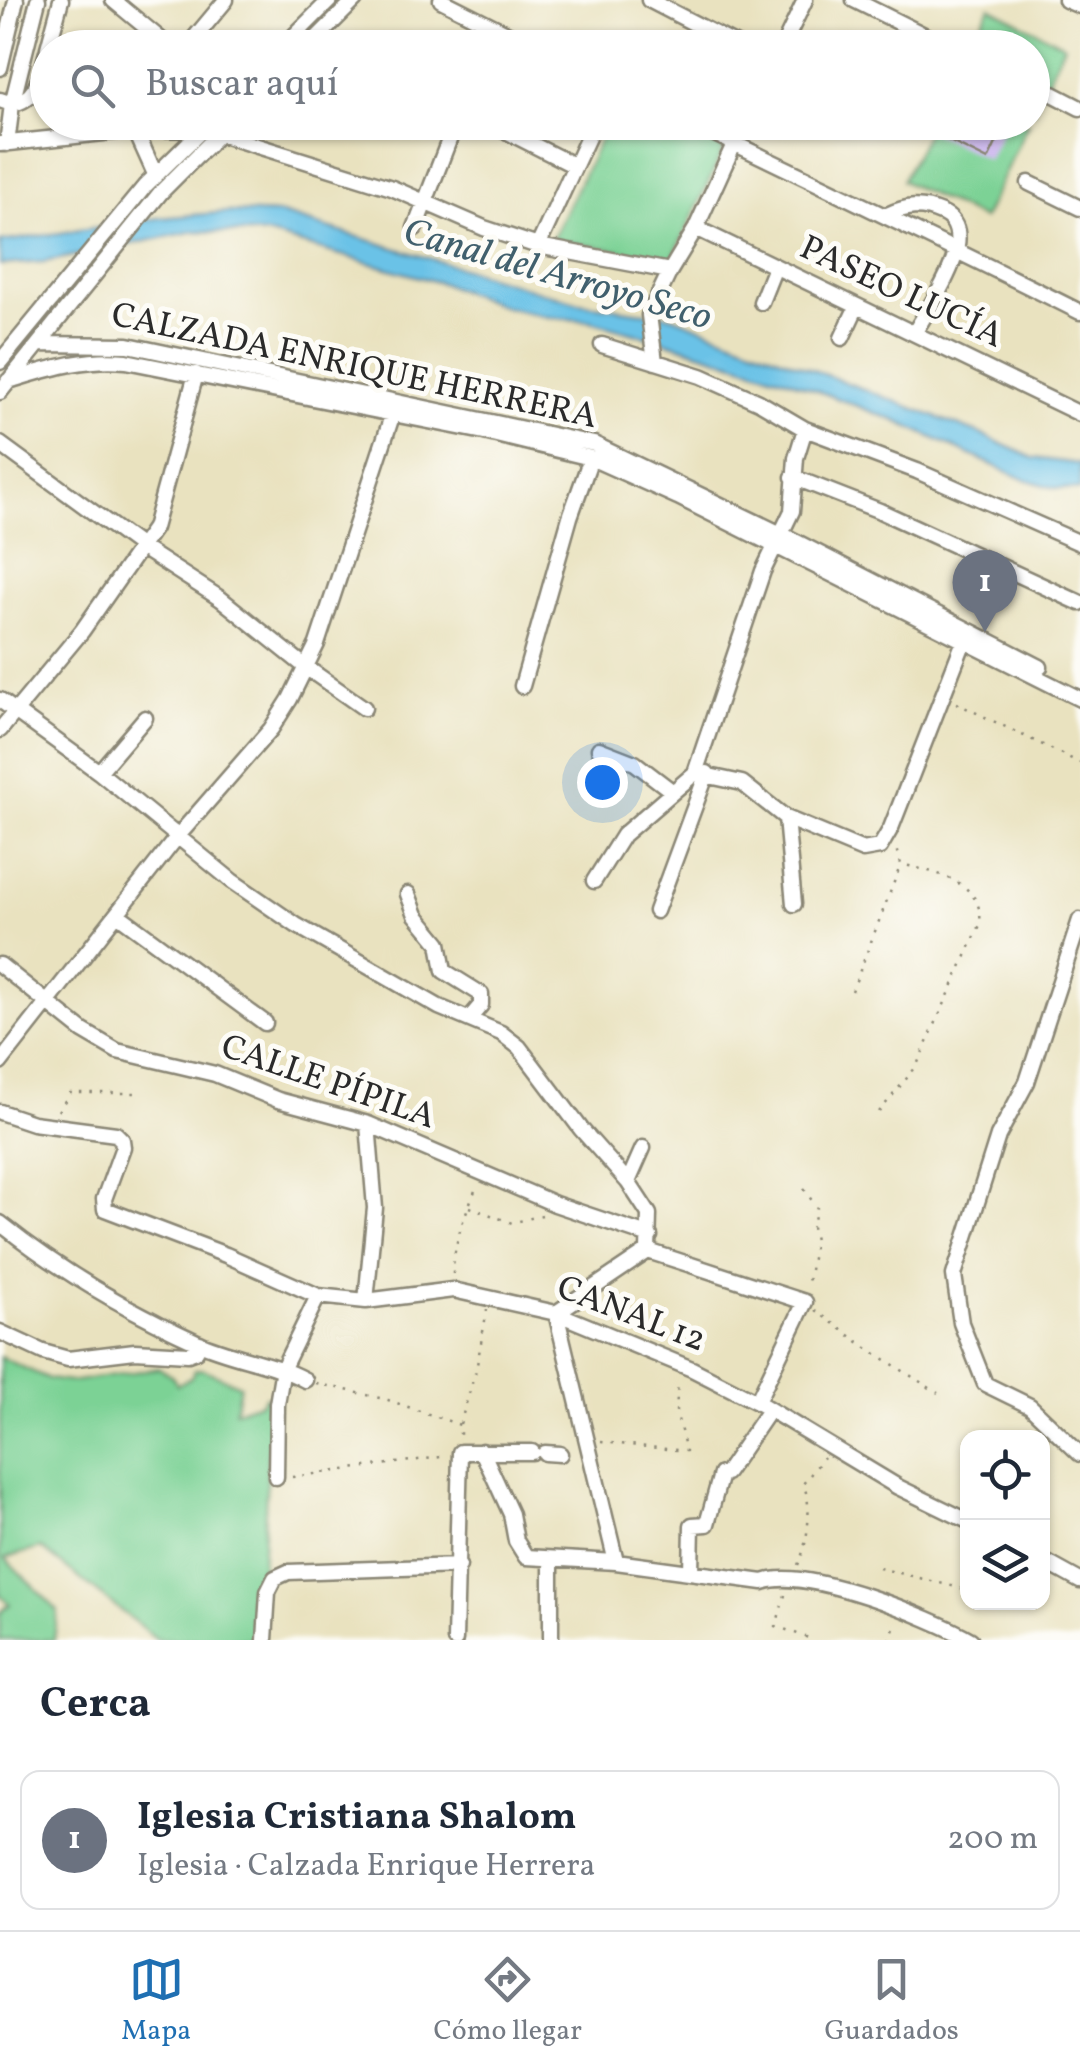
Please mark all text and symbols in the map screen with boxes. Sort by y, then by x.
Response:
search box [30,30,1050,140]
icon: search [65,58,120,113]
text: Buscar aquí [145,59,338,112]
water label: Canal del Arroyo Seco [397,207,717,345]
street label: PASEO LUCÍA [791,225,1011,361]
street label: CALZADA ENRIQUE HERRERA [107,292,601,442]
pin: 1 [952,550,1018,632]
your location [577,757,628,808]
street label: CALLE PÍPILA [214,1024,442,1142]
street label: CANAL 12 [550,1265,712,1365]
map controls [960,1430,1050,1610]
button: locate [960,1430,1050,1520]
button: layers [960,1520,1050,1610]
text: Cerca [40,1676,151,1735]
text: Iglesia Cristiana Shalom [137,1792,576,1845]
text: 1 [68,1818,81,1862]
text: 200 m [947,1818,1038,1862]
text: Iglesia · Calzada Enrique Herrera [137,1845,596,1889]
tab: Mapa [121,1952,191,2051]
tab: Cómo llegar [434,1952,582,2051]
tab: Guardados [824,1952,959,2051]

